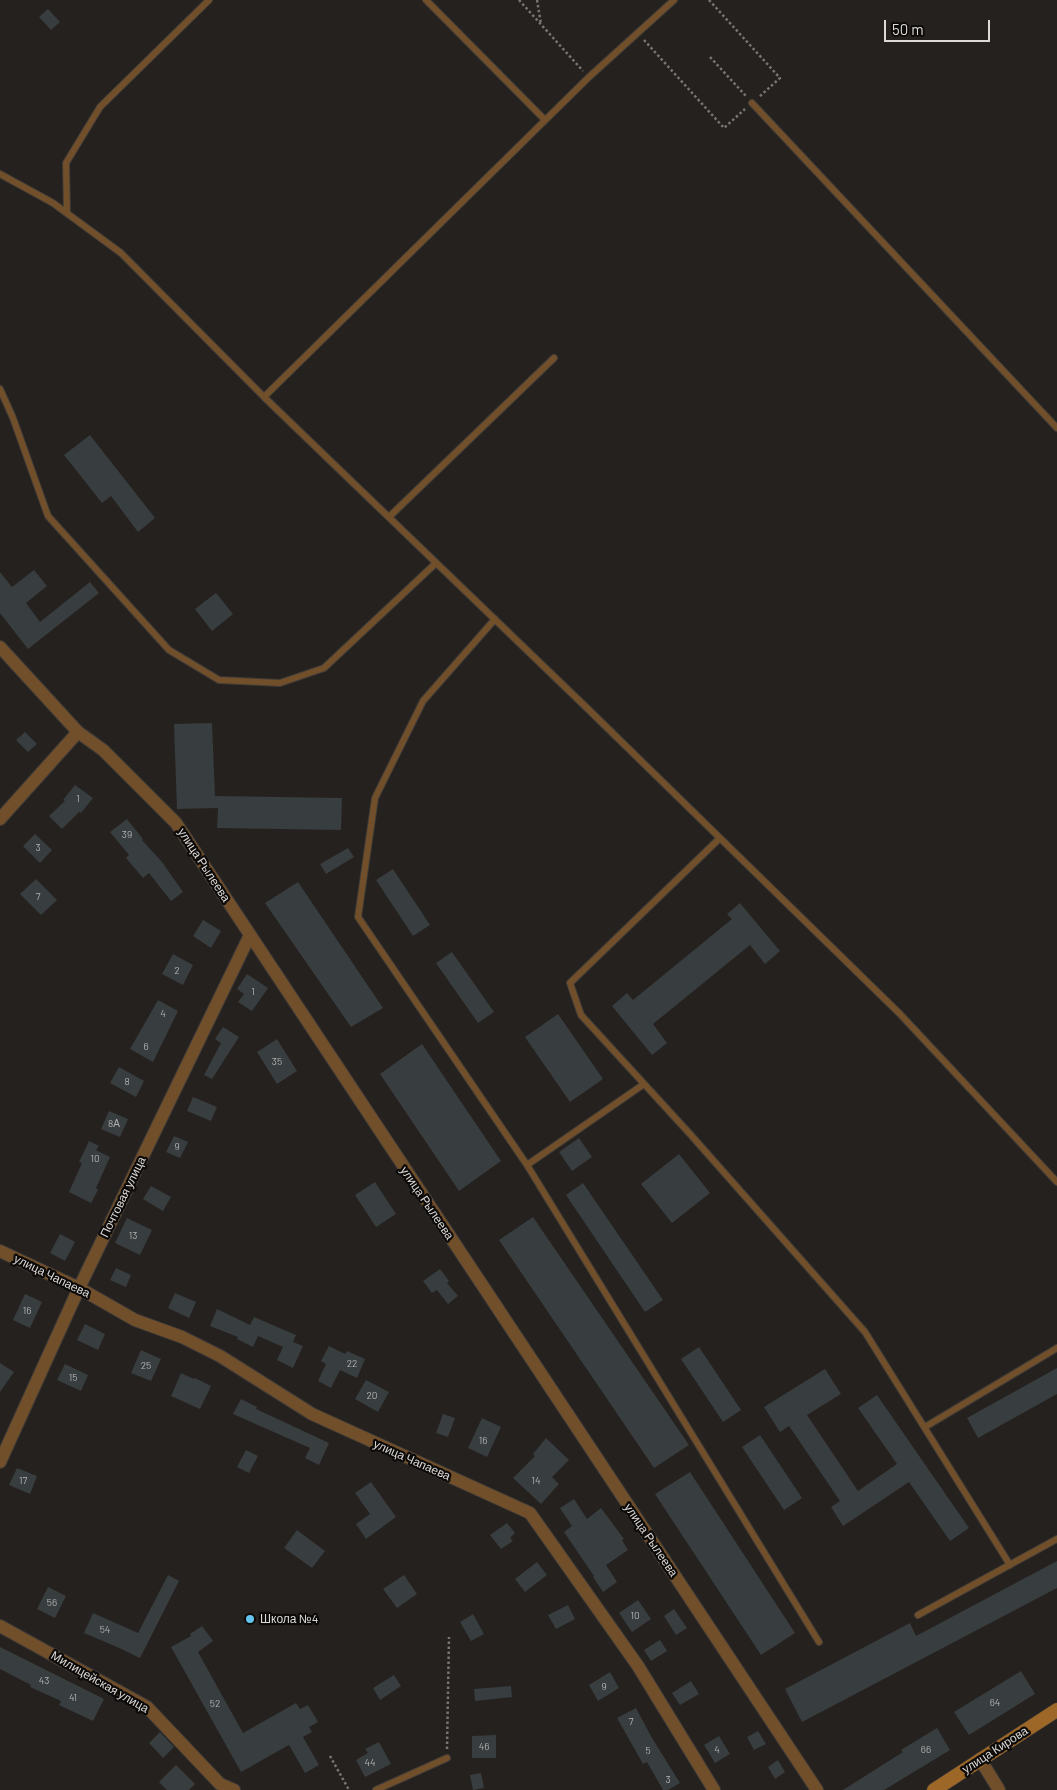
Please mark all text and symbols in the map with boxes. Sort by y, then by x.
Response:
scale bar [887,10,993,42]
text: 50 m [892,20,924,38]
house number: 1 [76,793,80,805]
street label: улица Рылеева [175,825,233,905]
house number: 39 [122,829,132,841]
house number: 3 [35,842,41,854]
house number: 7 [36,891,40,903]
house number: 2 [174,965,180,977]
house number: 1 [251,986,255,998]
house number: 4 [160,1008,166,1020]
house number: 6 [143,1041,149,1053]
house number: 35 [272,1056,282,1068]
house number: 8 [124,1076,130,1088]
house number: 8А [108,1118,120,1130]
house number: 9 [174,1141,180,1153]
house number: 10 [90,1153,100,1165]
street label: Почтовая улица [97,1154,149,1240]
street label: улица Рылеева [397,1164,457,1242]
house number: 13 [129,1230,137,1242]
street label: улица Чапаева [12,1251,92,1301]
house number: 16 [23,1305,31,1317]
house number: 22 [347,1358,357,1370]
house number: 25 [141,1360,151,1372]
house number: 15 [69,1372,77,1384]
house number: 20 [366,1390,378,1402]
house number: 16 [479,1435,487,1447]
street label: улица Чапаева [371,1437,453,1483]
house number: 17 [19,1475,27,1487]
house number: 14 [531,1475,541,1487]
street label: улица Рылеева [621,1501,681,1579]
house number: 56 [47,1597,57,1609]
house number: 10 [630,1610,640,1622]
place label: Школа №4 [260,1612,318,1626]
marker: Школа №4 [244,1613,256,1625]
house number: 54 [100,1624,110,1636]
street label: Милицейская улица [49,1648,151,1716]
house number: 43 [39,1675,49,1687]
house number: 9 [601,1681,607,1693]
house number: 41 [69,1692,77,1704]
house number: 64 [990,1697,1000,1709]
house number: 52 [210,1698,220,1710]
house number: 7 [629,1716,633,1728]
street label: улица Кирова [959,1723,1031,1777]
house number: 46 [479,1741,489,1753]
house number: 4 [714,1744,720,1756]
house number: 66 [921,1744,931,1756]
house number: 5 [645,1745,651,1757]
house number: 44 [364,1757,376,1769]
house number: 3 [665,1774,671,1786]

